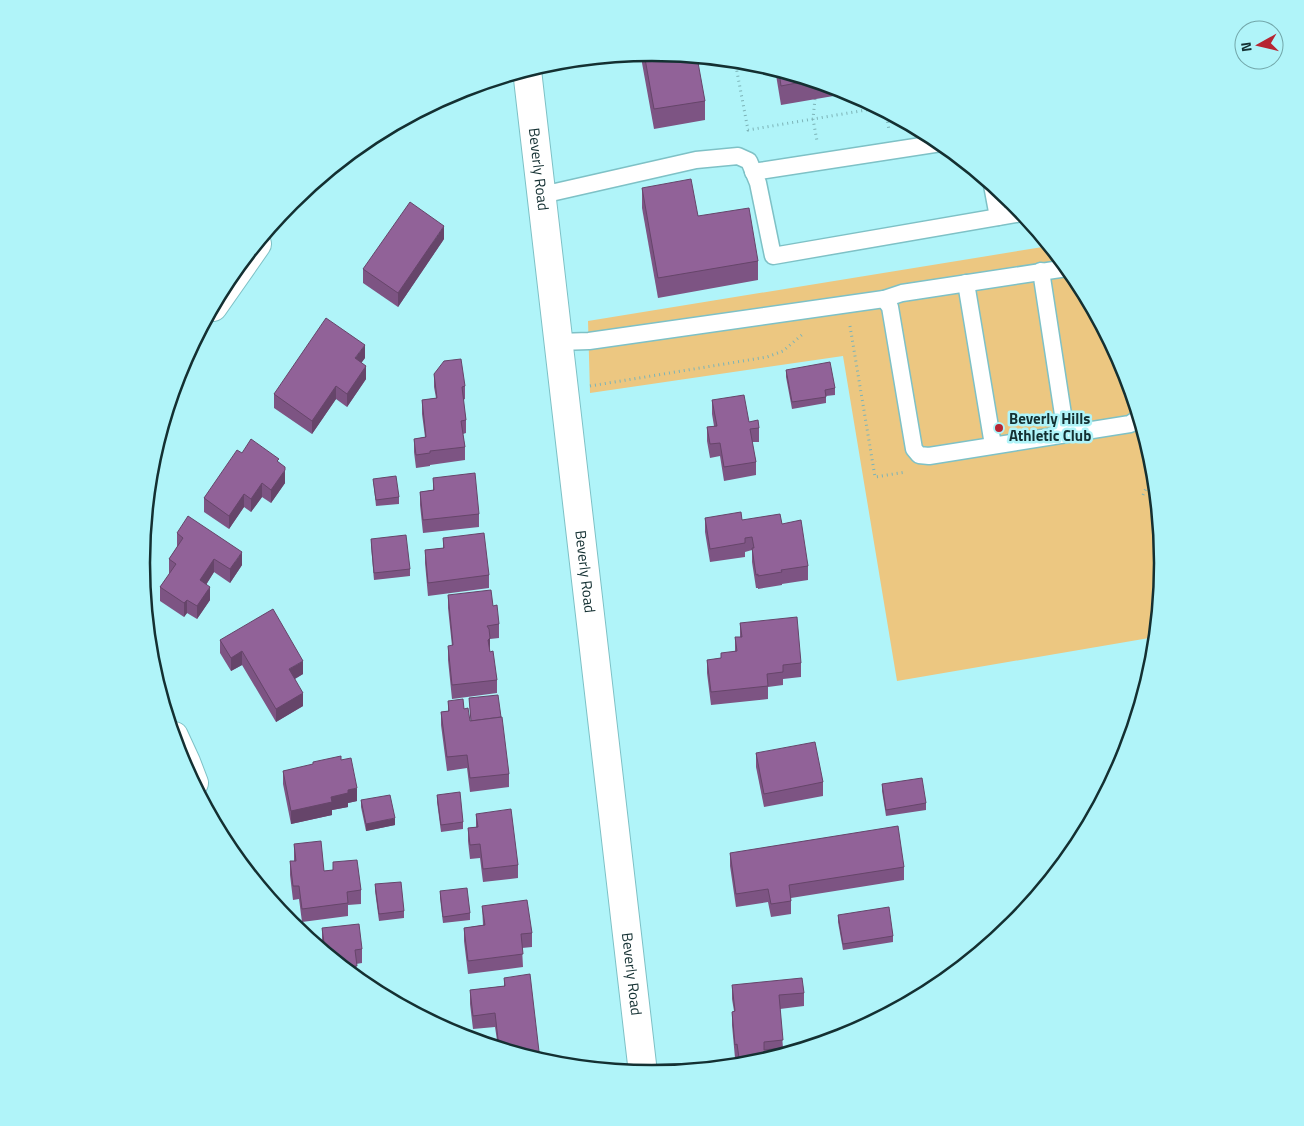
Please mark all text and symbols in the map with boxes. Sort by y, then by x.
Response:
north arrow [1234,20,1284,70]
text: N [1235,41,1257,53]
street label: Beverly Road [523,127,555,212]
place label: Beverly Hills Athletic Club [1009,407,1091,447]
marker: Beverly Hills Athletic Club [993,422,1005,434]
street label: Beverly Road [569,529,602,614]
street label: Beverly Road [616,931,648,1017]

